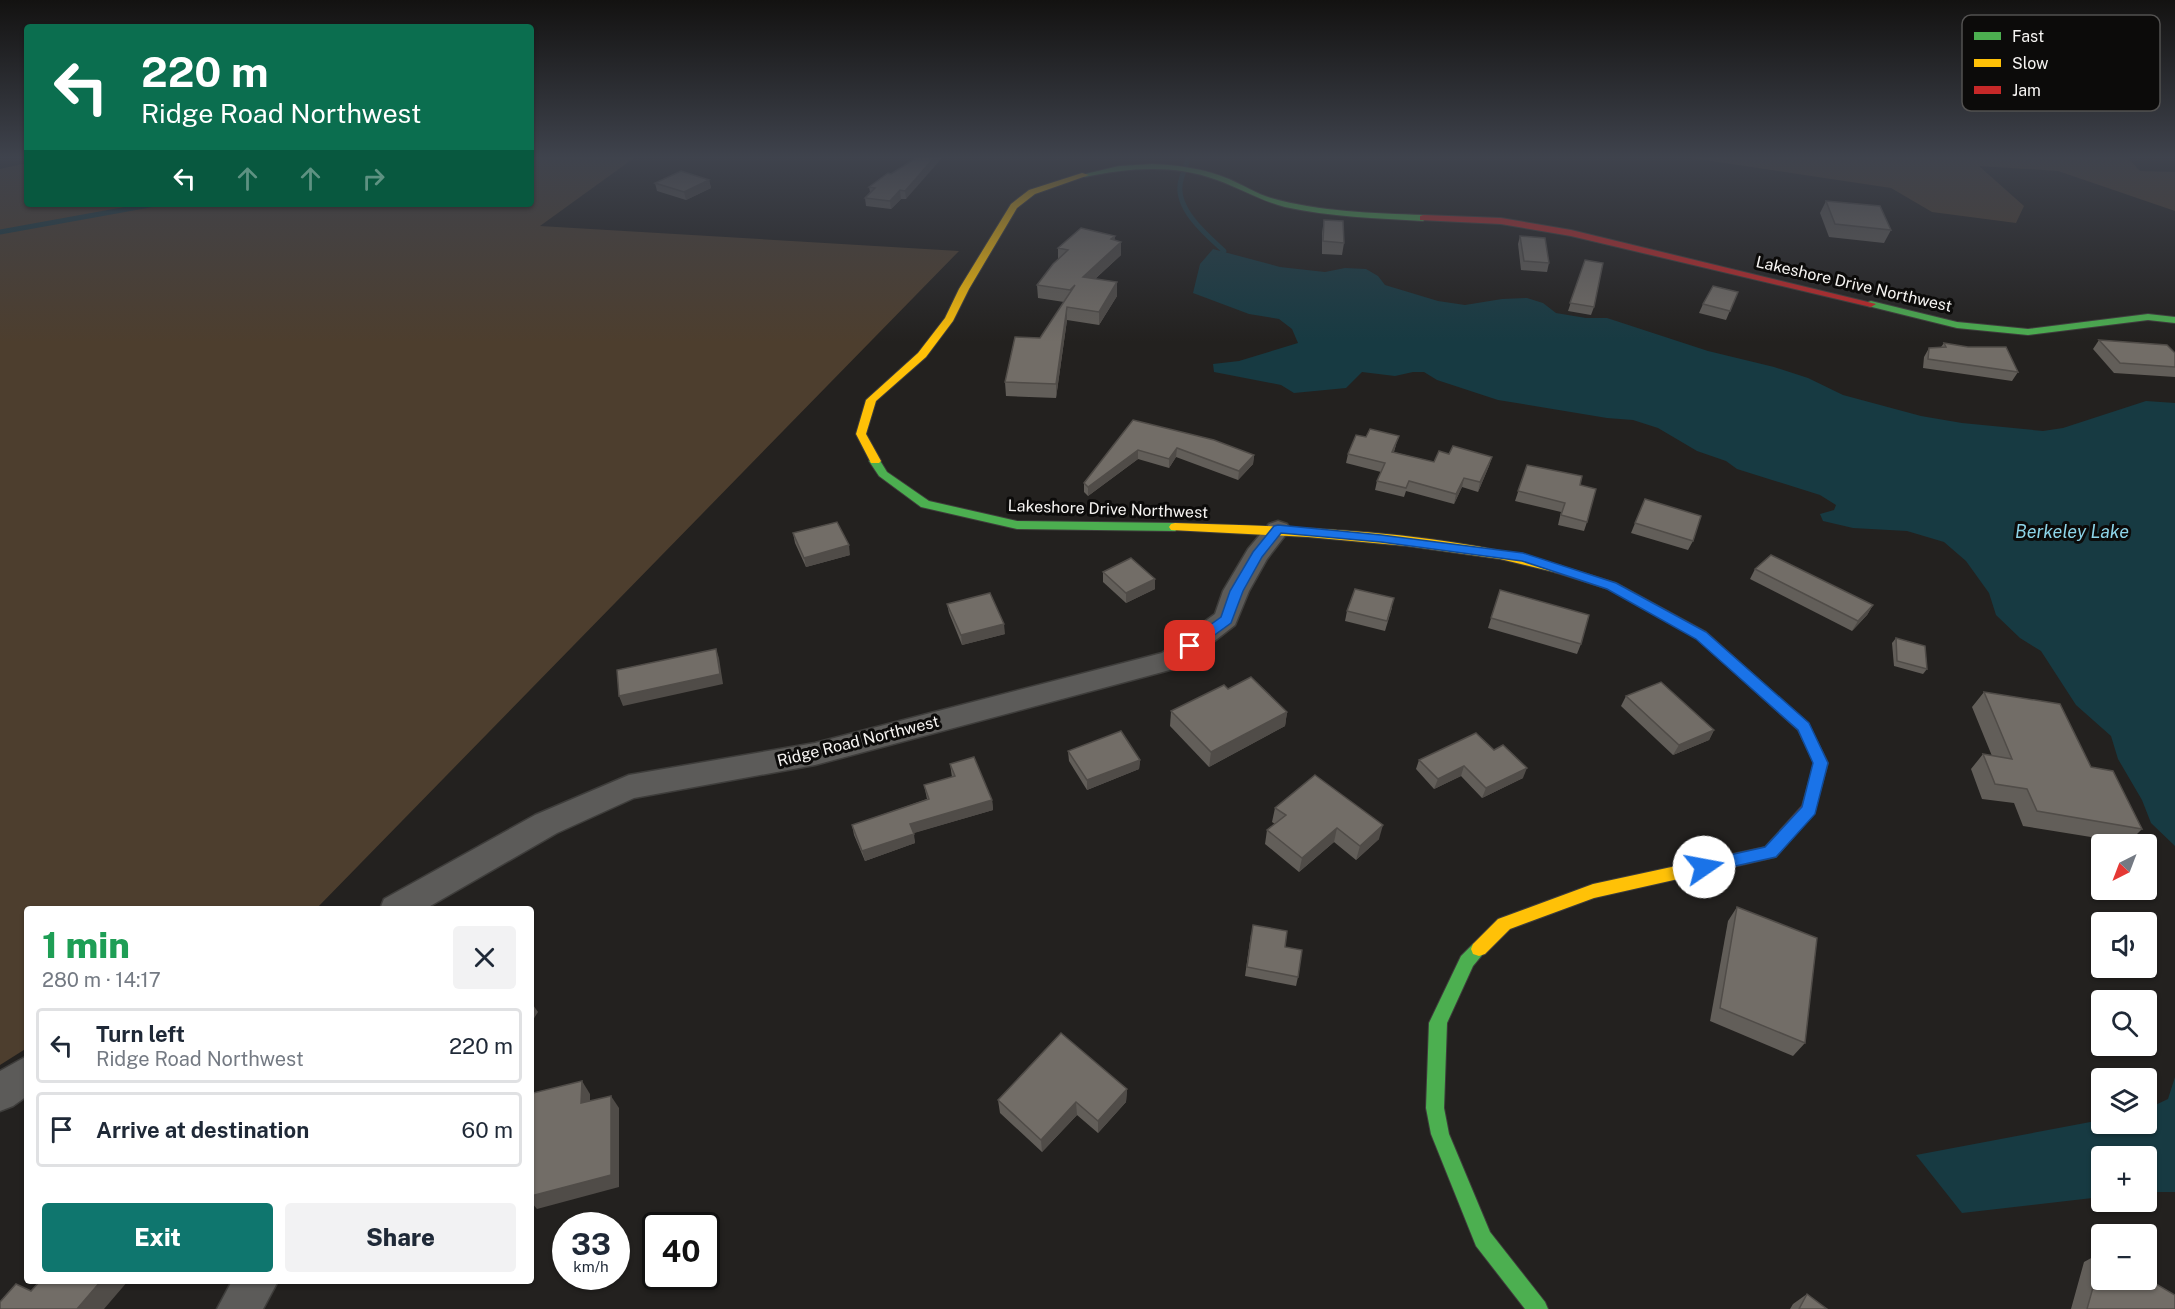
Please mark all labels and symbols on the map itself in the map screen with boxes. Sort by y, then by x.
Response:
legend [1962,15,2160,111]
text: Fast [2012,27,2044,46]
text: Slow [2012,54,2049,73]
text: Jam [2012,81,2041,100]
street label: Lakeshore Drive Northwest [1754,252,1954,316]
street label: Lakeshore Drive Northwest [1007,496,1209,522]
water label: Berkeley Lake [2015,521,2129,542]
pin [1164,620,1215,671]
street label: Ridge Road Northwest [775,712,941,770]
north arrow [2091,834,2157,900]
position arrow [1672,835,1736,899]
speed limit sign: 40 [642,1212,720,1290]

